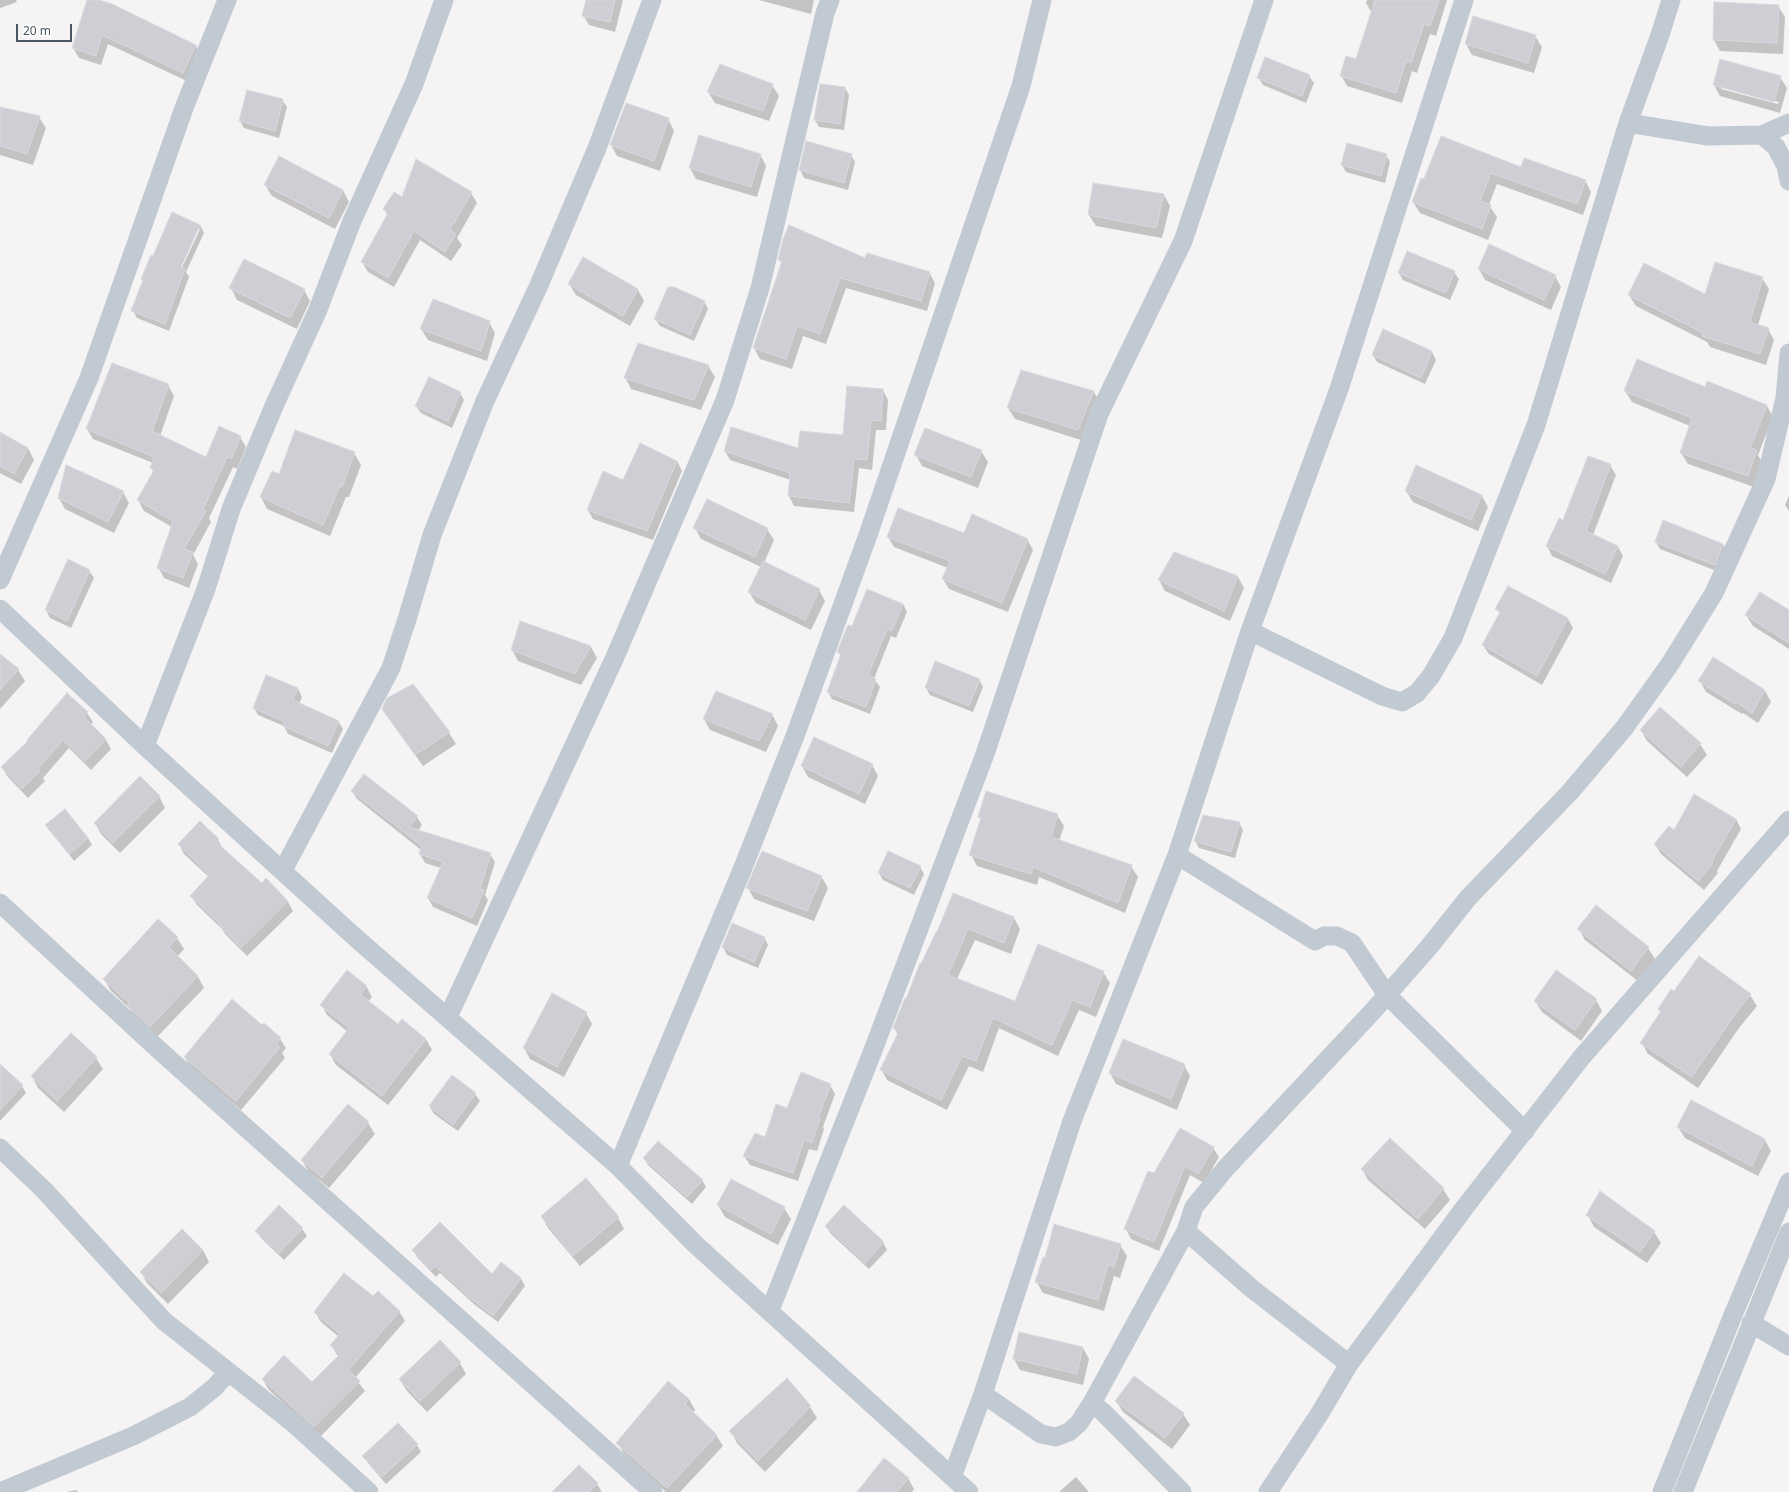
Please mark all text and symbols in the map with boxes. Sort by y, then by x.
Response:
scale bar [18,16,74,42]
text: 20 m [23,22,51,39]

